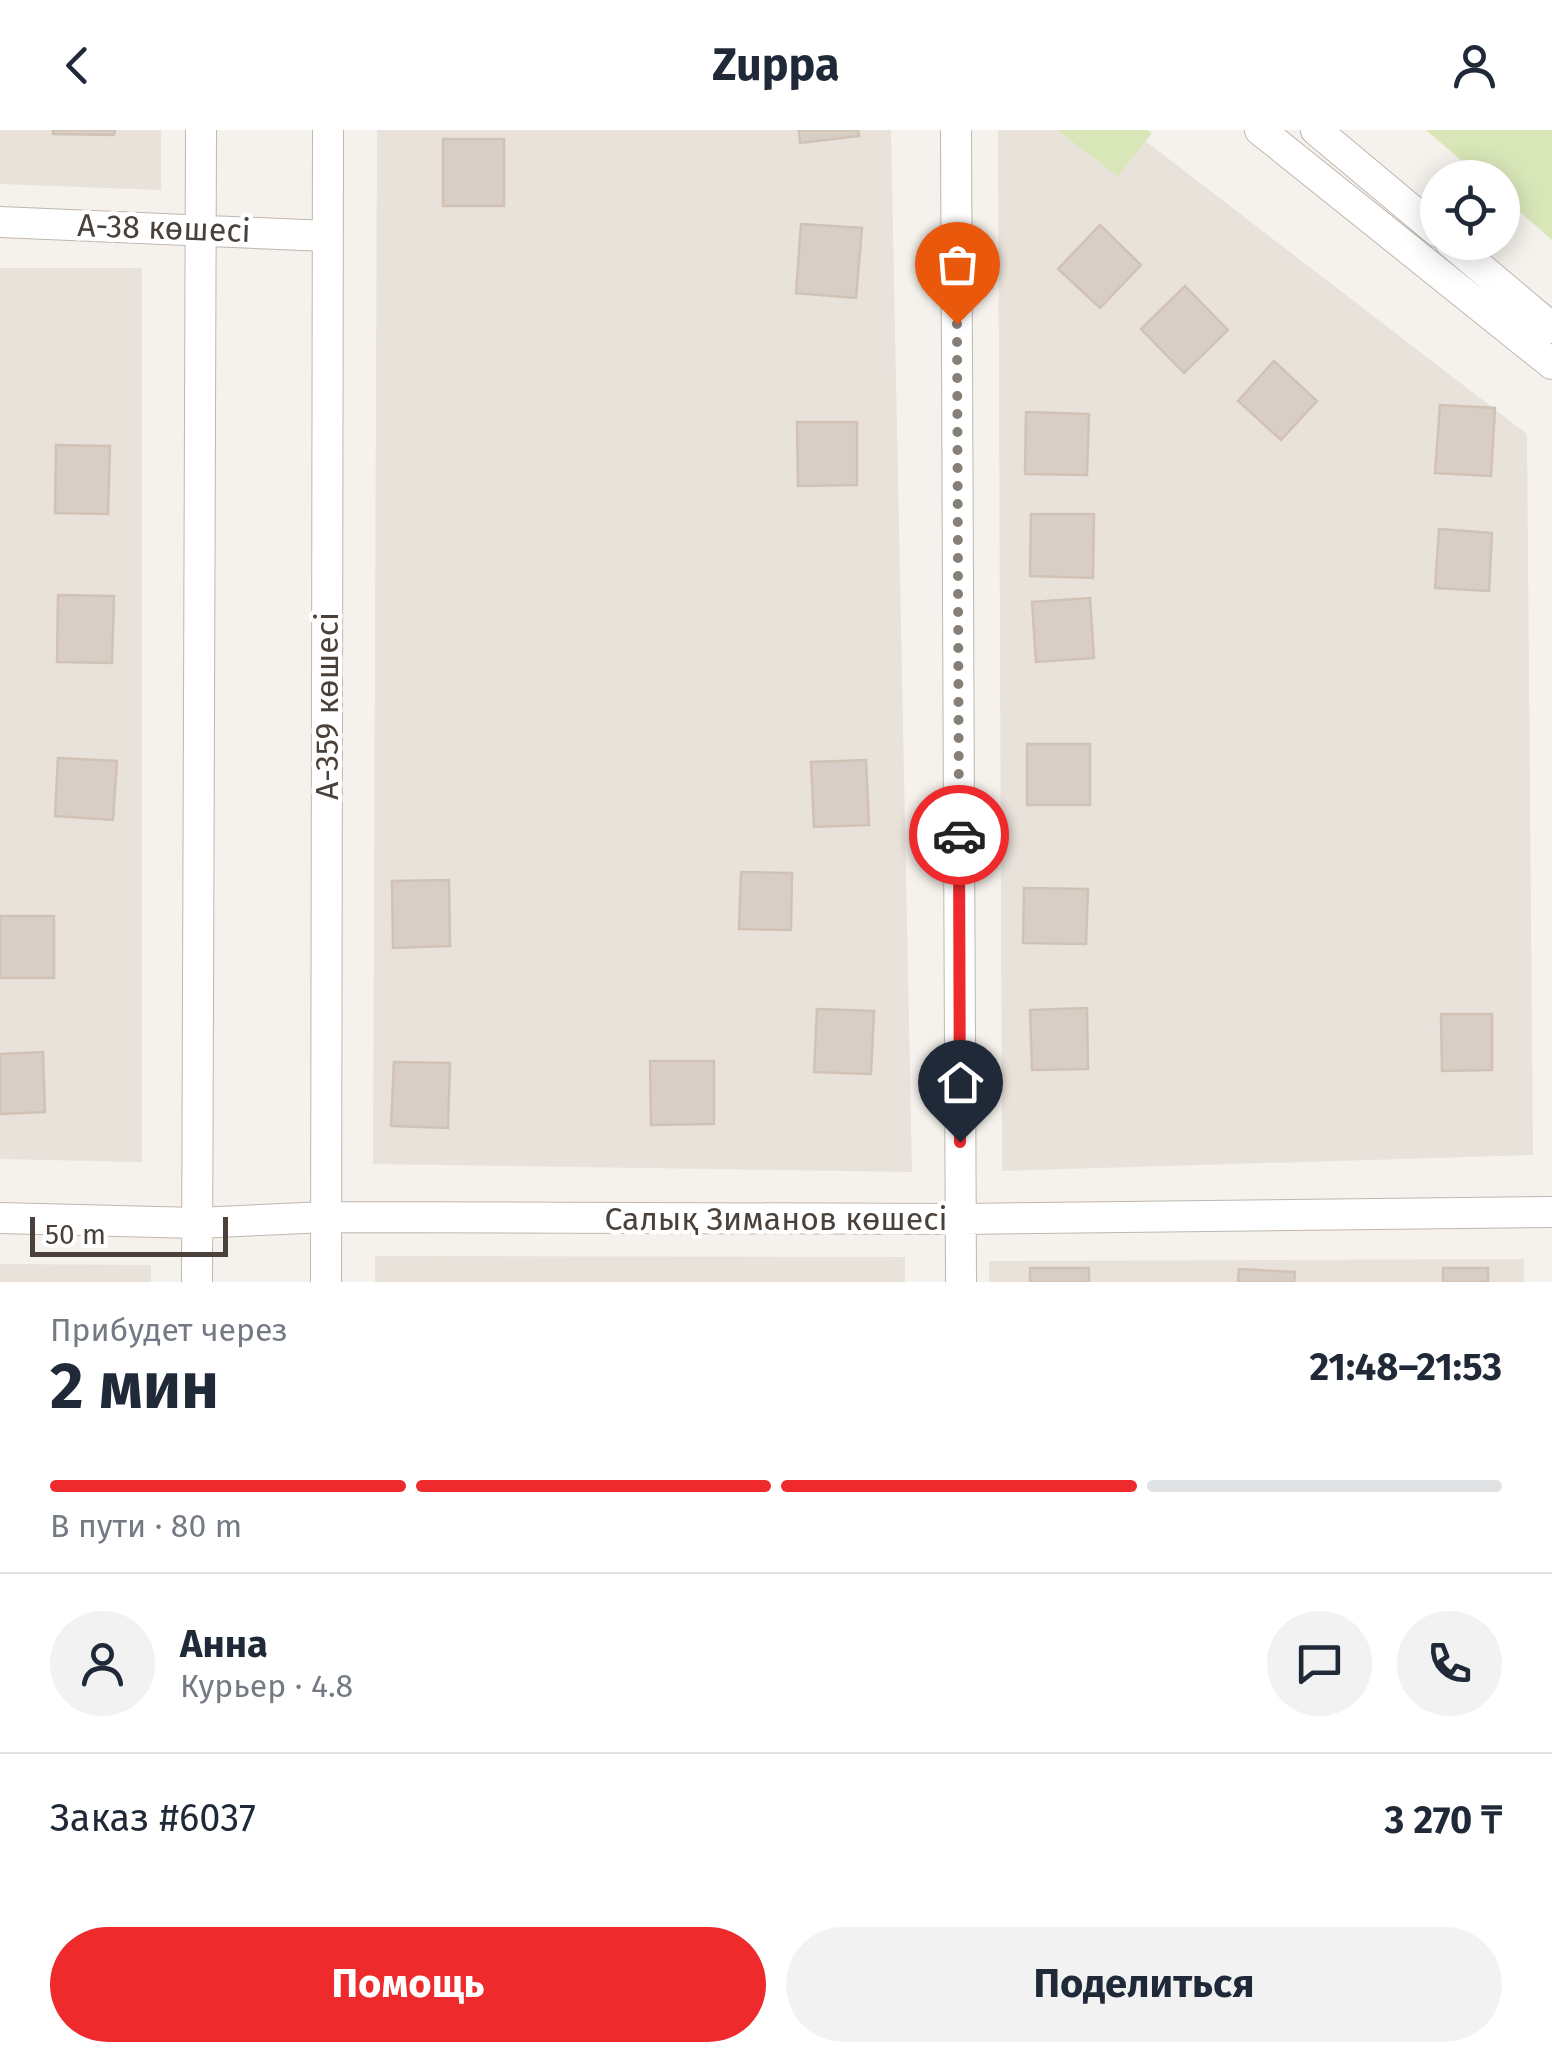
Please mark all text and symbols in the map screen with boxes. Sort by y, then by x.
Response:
icon: back [50,38,105,93]
text: Zuppa [712,38,840,92]
icon: person [1447,38,1502,93]
map controls [1420,160,1520,260]
button: locate [1420,160,1520,260]
street label: А-38 көшесі [77,206,251,250]
pin [915,222,1000,325]
icon: bag [930,237,985,292]
street label: А-359 көшесі [308,612,346,800]
courier [909,785,1009,885]
icon: car [932,808,987,863]
pin [918,1040,1003,1143]
icon: home [933,1055,988,1110]
street label: Салық Зиманов көшесі [604,1200,948,1238]
scale bar [30,1212,228,1256]
text: 50 m [45,1218,106,1251]
text: Прибудет через [50,1311,288,1349]
text: 21:48–21:53 [1309,1344,1502,1390]
text: 2 мин [50,1347,219,1425]
text: В пути · 80 m [50,1507,242,1545]
button: person [50,1611,155,1716]
button: chat [1267,1611,1372,1716]
button: phone [1397,1611,1502,1716]
text: Анна [180,1621,268,1667]
text: Курьер · 4.8 [180,1667,353,1705]
text: Заказ #6037 [50,1795,256,1841]
text: 3 270 ₸ [1385,1797,1502,1843]
button: Помощь [50,1927,766,2042]
button: Поделиться [786,1927,1502,2042]

